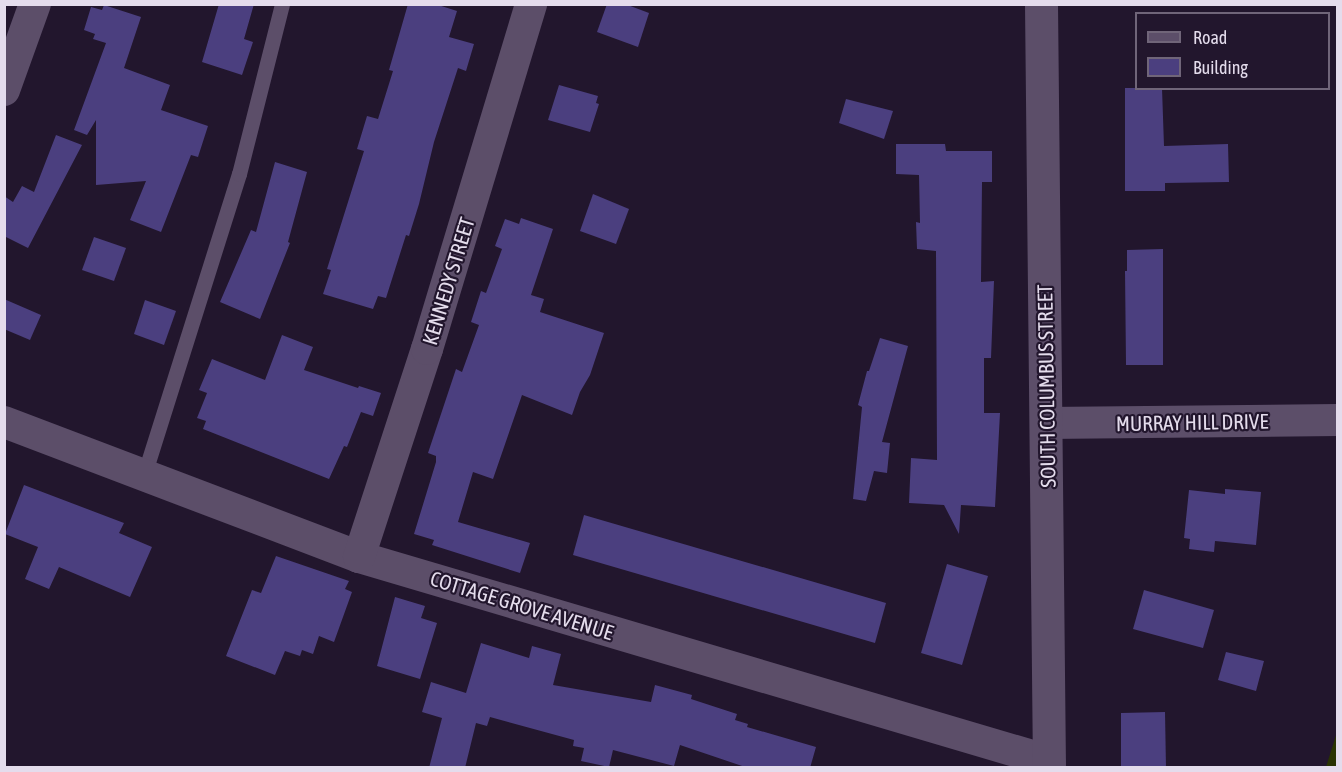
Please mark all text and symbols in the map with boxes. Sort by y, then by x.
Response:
legend [1135,12,1330,90]
text: Road [1193,27,1227,48]
text: Building [1193,57,1248,78]
street label: KENNEDY STREET [417,214,479,348]
street label: SOUTH COLUMBUS STREET [1032,284,1060,488]
street label: MURRAY HILL DRIVE [1116,408,1268,436]
street label: COTTAGE GROVE AVENUE [427,565,617,645]

